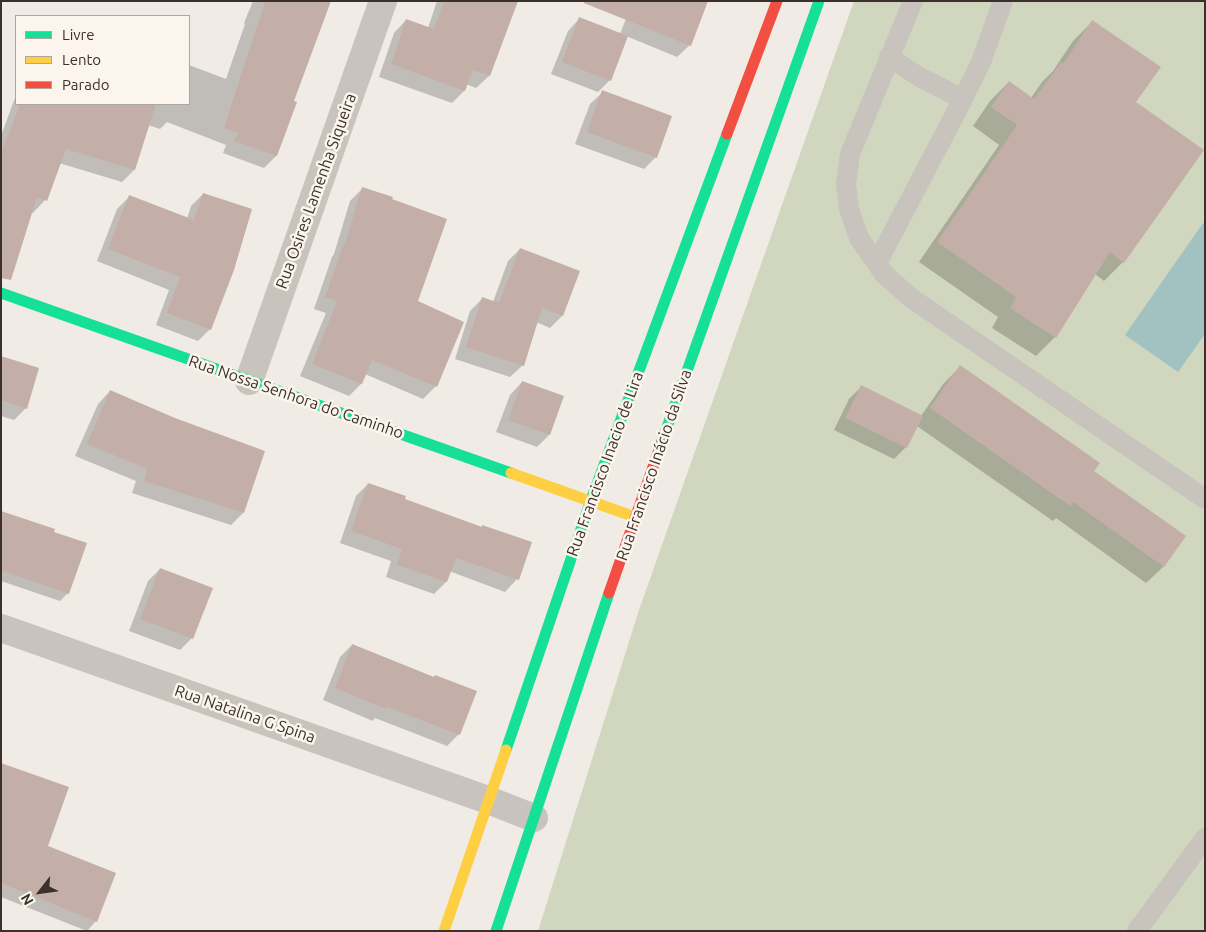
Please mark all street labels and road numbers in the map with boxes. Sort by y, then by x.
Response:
street label: Rua Osires Lamenha Siqueira [272,91,360,291]
street label: Rua Nossa Senhora do Caminho [186,351,406,443]
street label: Rua Francisco Inácio da Silva [612,367,696,563]
street label: Rua Francisco Inacio de Lira [563,369,647,559]
street label: Rua Natalina G Spina [172,681,318,747]

